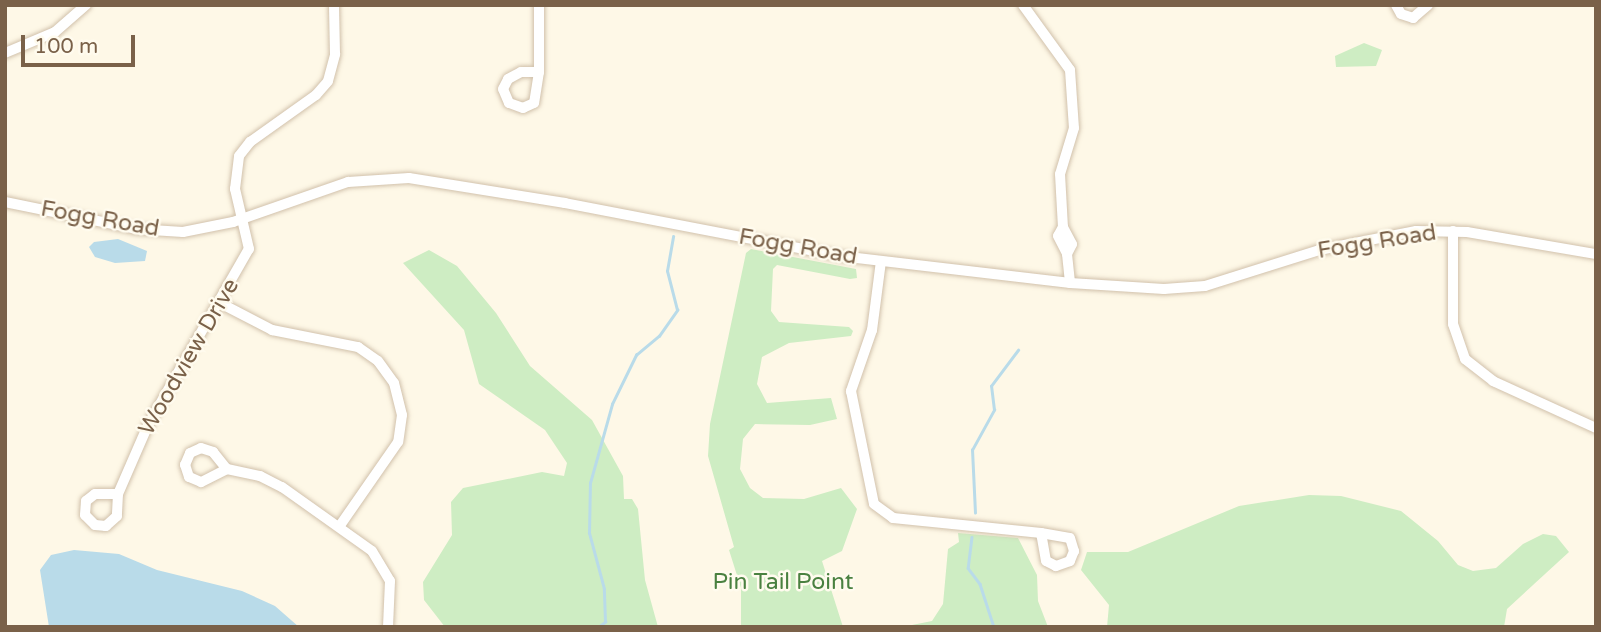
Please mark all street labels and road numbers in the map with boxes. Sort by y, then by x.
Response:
street label: Fogg Road [39,195,161,243]
street label: Fogg Road [1316,219,1438,265]
street label: Fogg Road [737,223,859,271]
street label: Woodview Drive [133,274,245,440]

